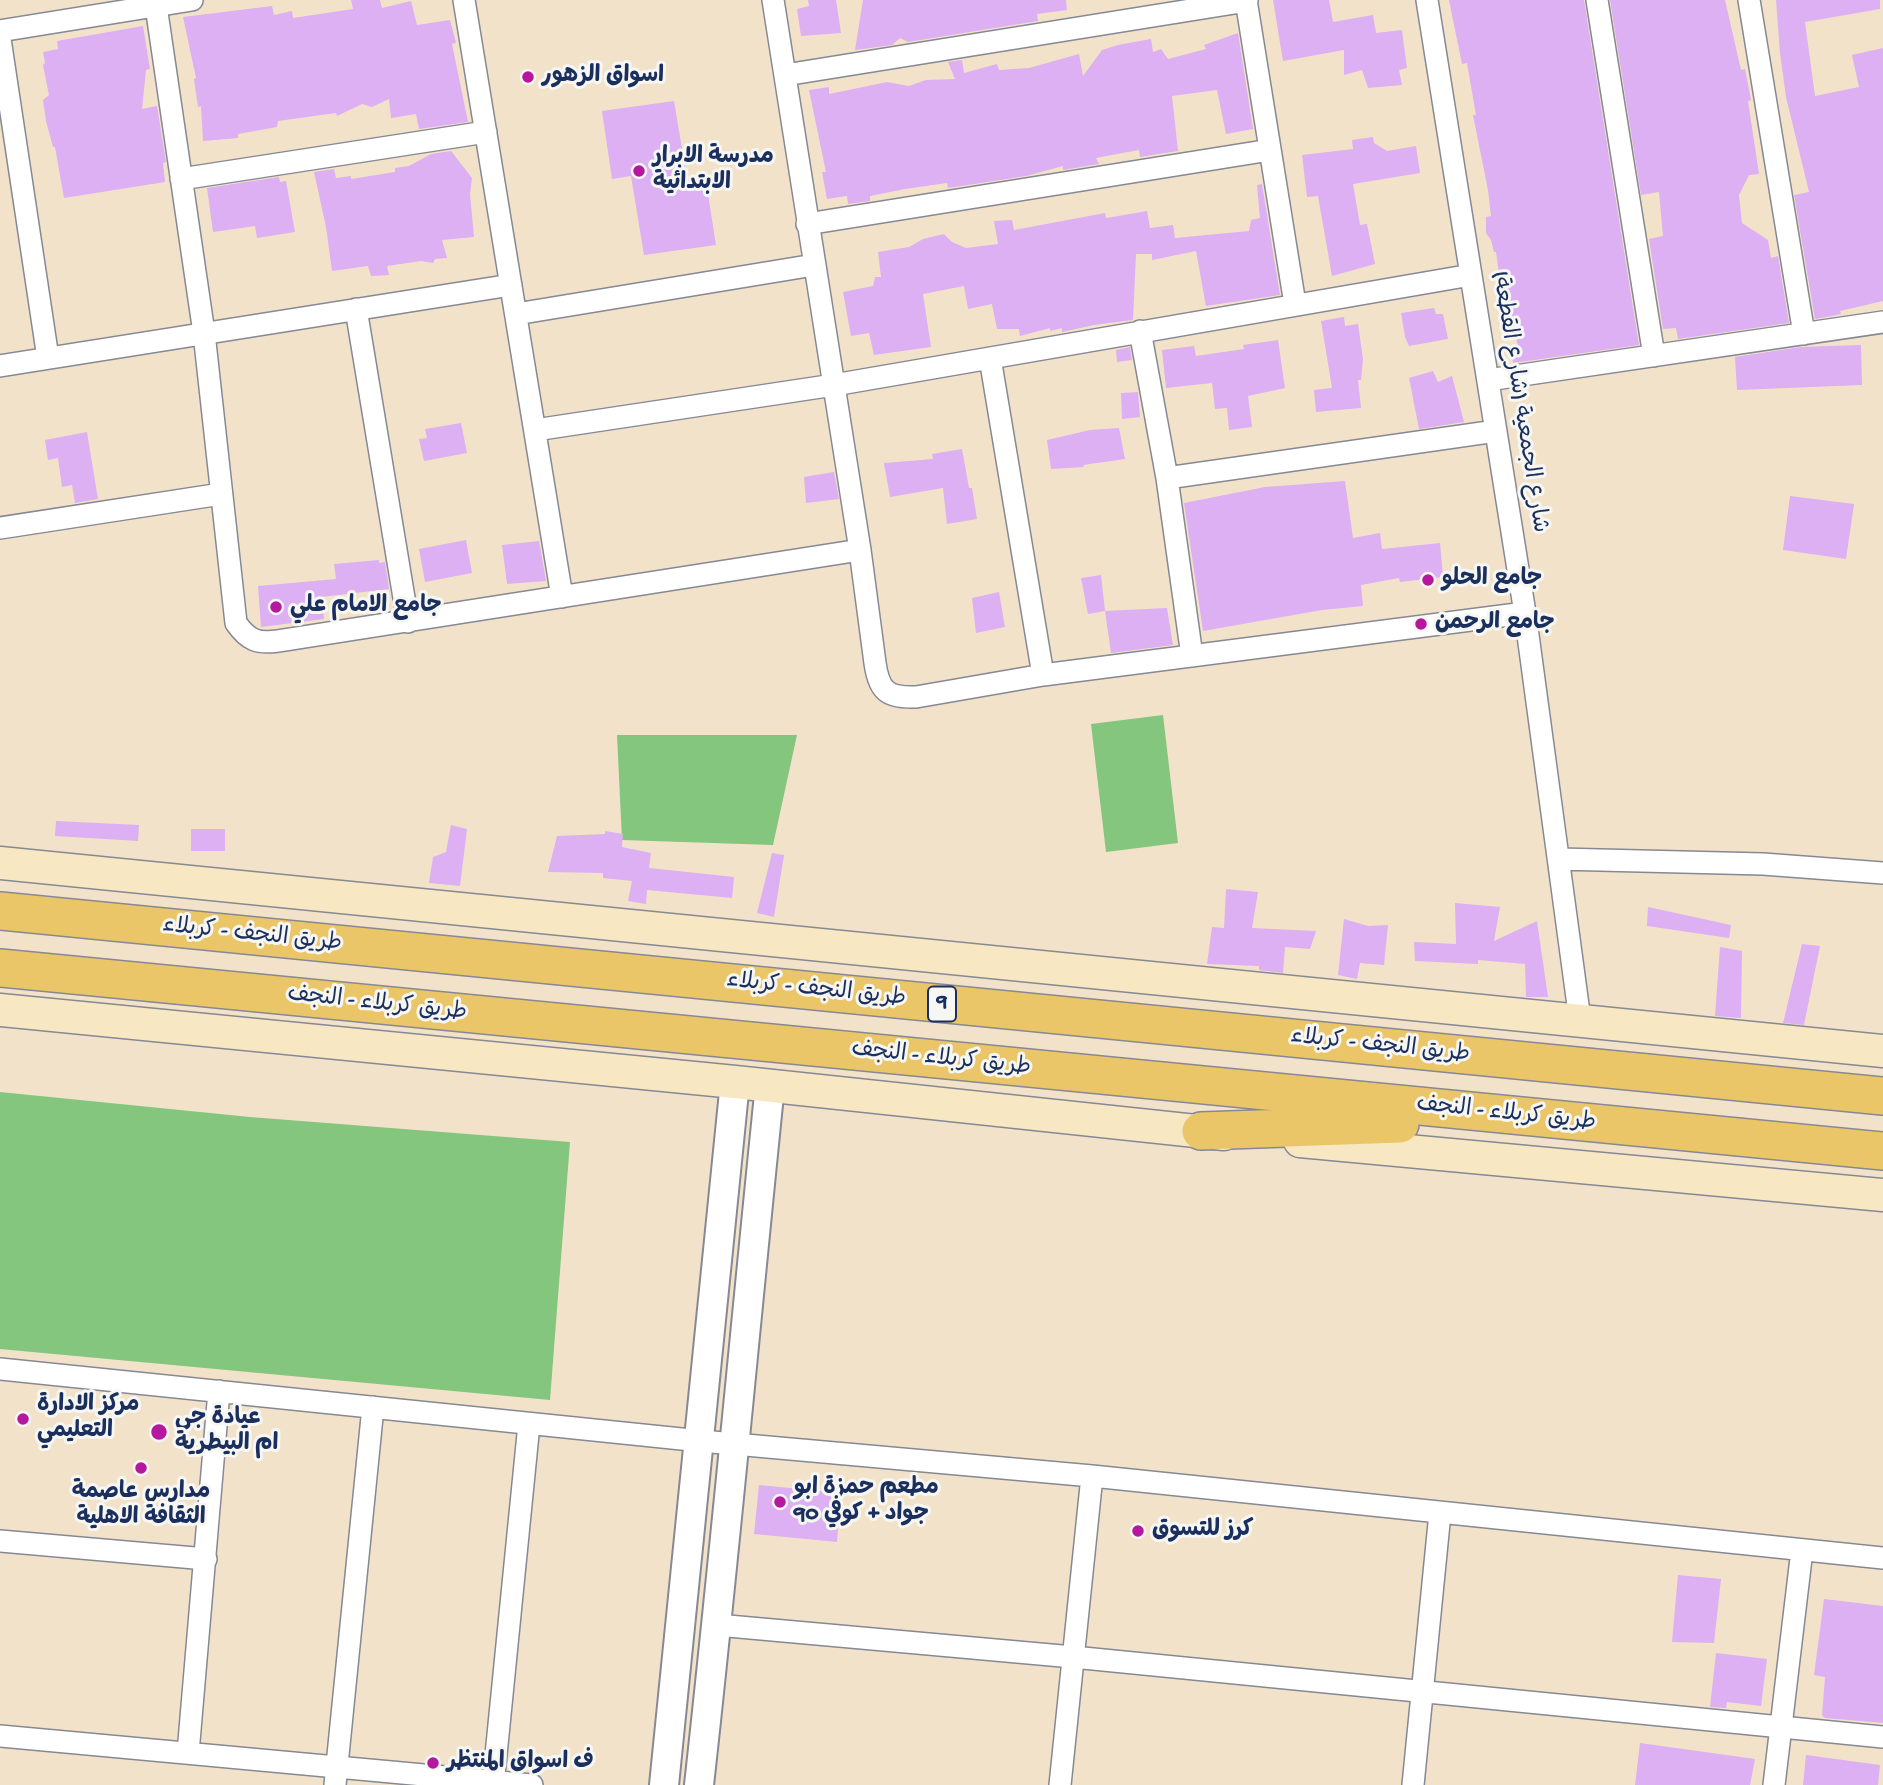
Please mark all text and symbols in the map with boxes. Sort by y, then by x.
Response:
place label: اسواق الزهور [542,63,664,91]
marker: اسواق الزهور [520,69,536,85]
place label: مدرسة الابرار الابتدائية [653,144,774,198]
marker: مدرسة الابرار الابتدائية [631,163,647,179]
street label: شارع الجمعية (شارع القطعة) [1484,269,1552,535]
place label: جامع الحلو [1442,566,1542,594]
marker: جامع الحلو [1420,572,1436,588]
place label: جامع الامام علي [290,593,442,621]
marker: جامع الامام علي [268,599,284,615]
place label: جامع الرحمن [1435,610,1555,638]
marker: جامع الرحمن [1413,616,1429,632]
street label: طريق النجف - کربلاء [161,913,343,959]
street label: طريق النجف - کربلاء [725,968,907,1014]
street label: طريق کربلاء - النجف [286,982,468,1028]
road number: 9 [928,986,956,1021]
street label: طريق النجف - کربلاء [1289,1024,1471,1070]
street label: طريق کربلاء - النجف [850,1037,1032,1083]
street label: طريق کربلاء - النجف [1415,1092,1597,1138]
place label: مركز الادارة التعليمي [37,1392,139,1446]
place label: عيادة جي ام البيطرية [175,1405,279,1459]
marker: مركز الادارة التعليمي [15,1411,31,1427]
marker: عيادة جي ام البيطرية [149,1422,169,1442]
marker: مدارس عاصمة الثقافة الاهلية [133,1460,149,1476]
place label: مطعم حمزة ابو جواد + كوفي 90 [794,1475,939,1529]
place label: مدارس عاصمة الثقافة الاهلية [72,1479,210,1533]
marker: مطعم حمزة ابو جواد + كوفي 90 [772,1494,788,1510]
place label: كرز للتسوق [1152,1517,1253,1545]
marker: كرز للتسوق [1130,1523,1146,1539]
place label: ف اسواق المنتظر [447,1749,594,1777]
marker: ف اسواق المنتظر [425,1755,441,1771]

